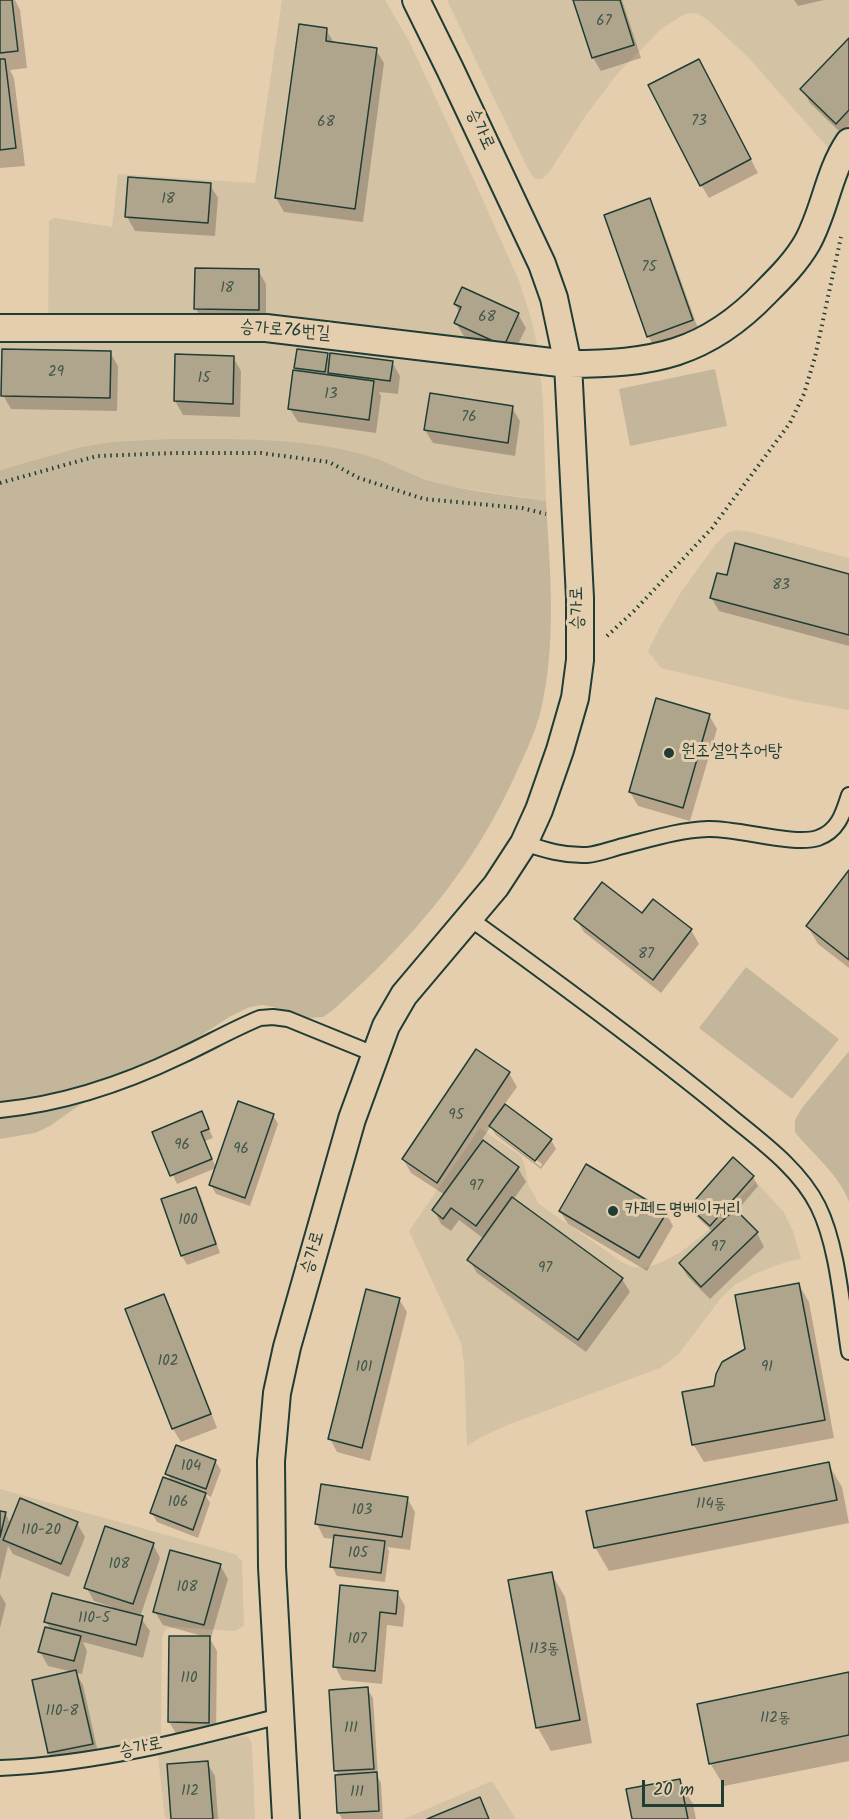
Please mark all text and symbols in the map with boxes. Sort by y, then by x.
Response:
house number: 67 [596,13,612,31]
street label: 승가로 [460,106,498,154]
house number: 73 [691,113,707,131]
house number: 68 [317,114,335,132]
house number: 18 [161,191,175,209]
house number: 75 [642,259,656,277]
house number: 18 [220,280,234,298]
house number: 68 [478,309,496,327]
street label: 승가로76번길 [239,318,331,346]
house number: 29 [48,364,64,382]
house number: 15 [198,370,210,388]
house number: 13 [324,386,338,404]
house number: 76 [461,409,477,427]
house number: 83 [772,577,790,595]
street label: 승가로 [568,586,590,630]
place label: 원조설악추어탕 [681,742,782,764]
marker: 원조설악추어탕 [662,746,676,760]
house number: 87 [638,946,654,964]
house number: 95 [448,1107,464,1125]
house number: 96 [174,1137,190,1155]
house number: 96 [233,1141,249,1159]
house number: 97 [469,1178,483,1196]
place label: 카페드명베이커리 [625,1200,741,1222]
marker: 카페드명베이커리 [606,1204,620,1218]
house number: 100 [178,1212,198,1230]
street label: 승가로 [298,1229,330,1277]
house number: 97 [711,1239,725,1257]
house number: 97 [538,1260,552,1278]
house number: 102 [158,1353,178,1371]
house number: 101 [356,1359,372,1377]
house number: 91 [761,1359,773,1377]
house number: 104 [181,1458,201,1476]
house number: 106 [168,1494,188,1512]
house number: 114동 [696,1496,726,1514]
house number: 103 [352,1502,372,1520]
house number: 110-20 [21,1522,61,1540]
house number: 105 [348,1545,368,1563]
house number: 108 [108,1556,130,1574]
house number: 108 [176,1579,198,1597]
house number: 110-5 [78,1610,110,1628]
house number: 107 [347,1631,367,1649]
house number: 113동 [529,1641,559,1659]
house number: 110 [181,1670,197,1688]
house number: 110-8 [46,1703,78,1721]
house number: 112동 [760,1710,790,1728]
house number: 111 [344,1720,358,1738]
street label: 승가로 [118,1734,164,1764]
scale bar [645,1768,728,1806]
text: 20 m [653,1776,694,1805]
house number: 112 [181,1783,199,1801]
house number: 111 [350,1784,364,1802]

